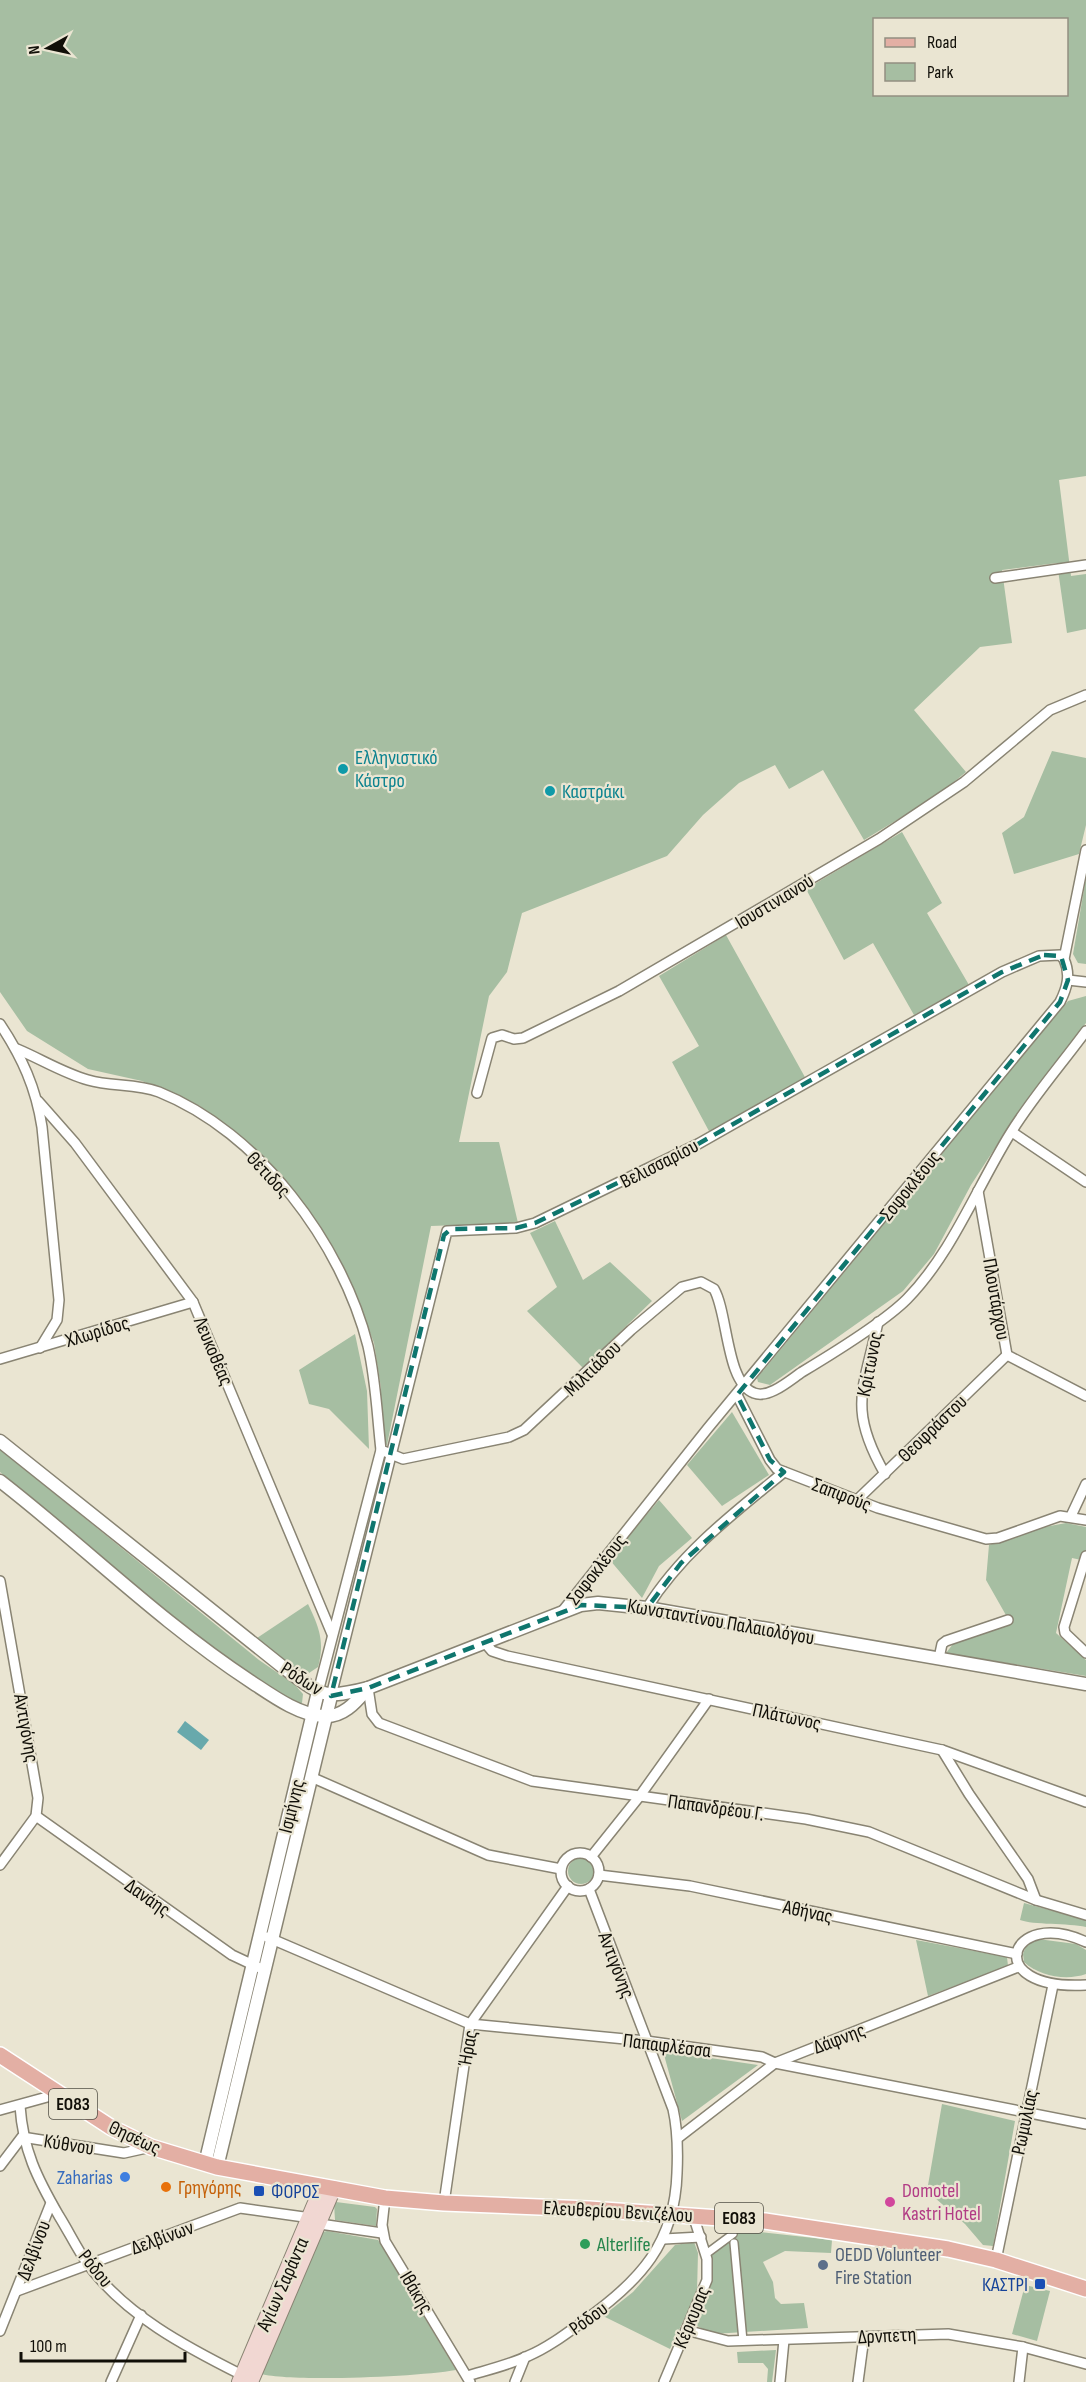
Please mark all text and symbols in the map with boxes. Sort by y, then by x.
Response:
north arrow [18,18,78,78]
legend [873,18,1068,96]
text: Road [927,32,957,53]
text: N [25,44,45,55]
text: Park [927,62,953,83]
place label: Ελληνιστικό Κάστρο [355,746,438,793]
marker: Ελληνιστικό Κάστρο [336,762,350,776]
place label: Καστράκι [562,780,624,804]
marker: Καστράκι [543,784,557,798]
street label: Ιουστινιανού [731,869,818,935]
street label: Βελισσαρίου [616,1134,703,1194]
street label: Σοφοκλέους [875,1145,947,1226]
street label: Θέτιδος [241,1147,296,1203]
street label: Πλουτάρχου [977,1256,1015,1342]
street label: Χλωρίδος [61,1311,132,1353]
street label: Λευκοθέας [187,1312,238,1390]
street label: Κρίτωνος [852,1330,888,1399]
street label: Μιλτιάδου [559,1336,626,1402]
street label: Θεοφράστου [893,1390,972,1468]
street label: Σαπφούς [809,1473,875,1517]
street label: Σοφοκλέους [562,1529,632,1610]
street label: Κωνσταντίνου Παλαιολόγου [625,1594,816,1650]
street label: Ρόδων [276,1657,327,1701]
street label: Αντιγόνης [8,1691,44,1764]
street label: Πλάτωνος [750,1698,823,1736]
street label: Ισμήνης [274,1777,310,1836]
street label: Παπανδρέου Γ. [666,1789,765,1827]
street label: Δανάης [120,1874,175,1922]
street label: Αθήνας [780,1895,835,1929]
street label: Αντιγόνης [592,1928,640,2002]
street label: Δάφνης [810,2018,869,2060]
street label: Ήρας [453,2028,483,2069]
street label: Παπαφλέσσα [622,2029,713,2063]
street label: Ρωμυλίας [1006,2087,1044,2157]
road number: ΕΟ83 [49,2089,97,2119]
street label: Θησέως [105,2115,164,2160]
street label: Κύθνου [42,2129,96,2161]
place label: Zaharias [57,2166,113,2190]
marker: Zaharias [118,2170,132,2184]
place label: Γρηγόρης [178,2176,242,2200]
place label: Domotel Kastri Hotel [902,2179,981,2226]
marker: Γρηγόρης [159,2180,173,2194]
place label: ΦΟΡΟΣ [271,2180,320,2204]
marker: ΦΟΡΟΣ [252,2184,266,2198]
marker: Domotel Kastri Hotel [883,2195,897,2209]
street label: Ελευθερίου Βενιζέλου [543,2196,693,2228]
road number: ΕΟ83 [715,2203,763,2233]
street label: Δελβίνων [128,2216,197,2260]
street label: Δελβίνου [12,2217,56,2284]
street label: Αγίων Σαράντα [251,2233,314,2336]
place label: Alterlife [596,2233,651,2257]
marker: Alterlife [578,2237,592,2251]
place label: OEDD Volunteer Fire Station [835,2243,941,2290]
street label: Ρόδου [73,2245,118,2292]
marker: OEDD Volunteer Fire Station [816,2258,830,2272]
street label: Ιθάκης [394,2267,438,2318]
place label: ΚΑΣΤΡΙ [982,2273,1028,2297]
marker: ΚΑΣΤΡΙ [1033,2277,1047,2291]
street label: Κέρκυρας [669,2283,715,2352]
street label: Ρόδου [565,2297,613,2341]
street label: Δρνπετη [857,2322,917,2350]
scale bar [21,2325,184,2363]
text: 100 m [30,2336,67,2357]

